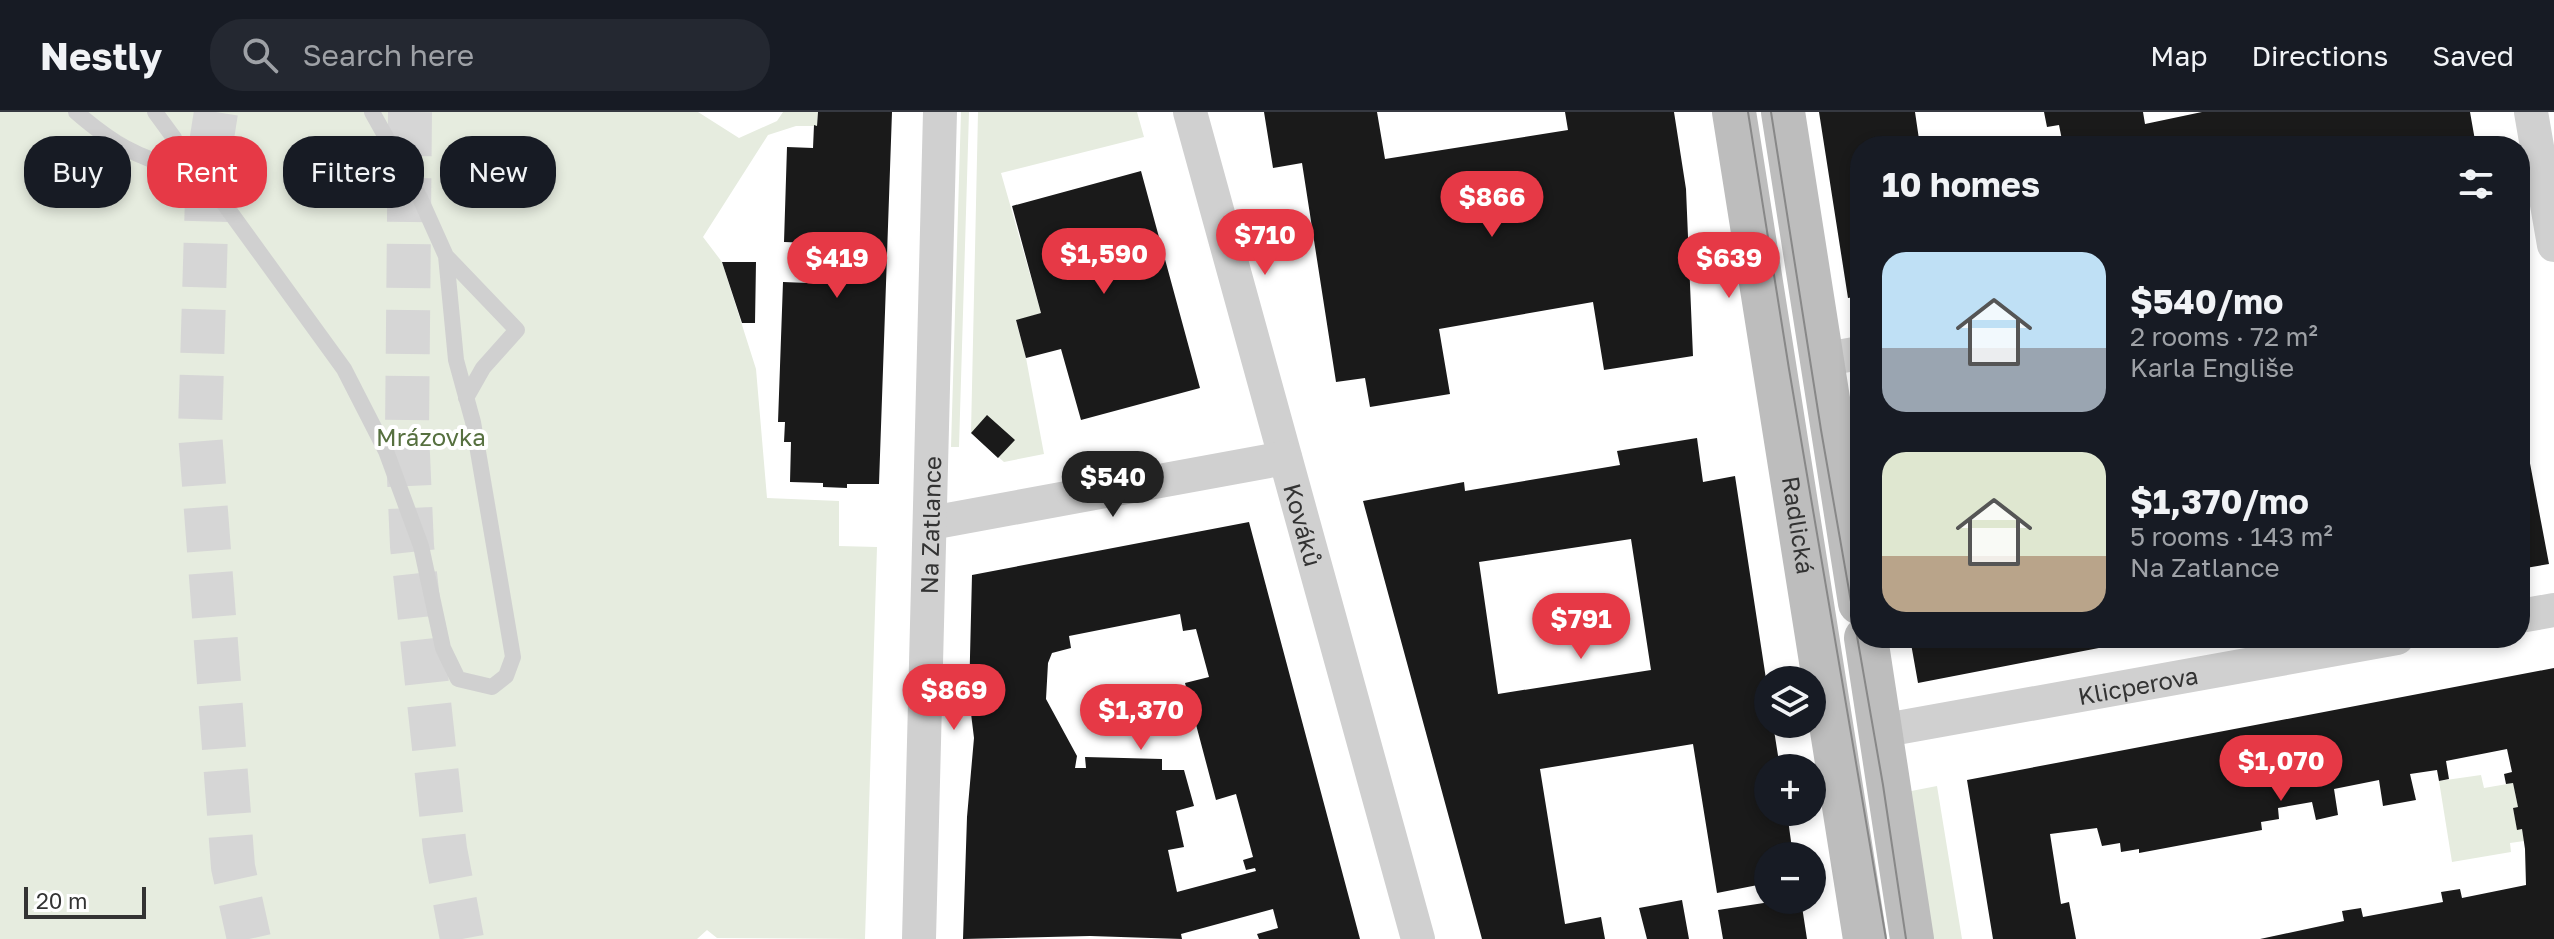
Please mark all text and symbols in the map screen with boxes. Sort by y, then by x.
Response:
search box [210,19,770,91]
text: Nestly [40,33,162,78]
icon: search [238,33,282,77]
text: Search here [302,37,474,73]
text: Map [2150,39,2207,72]
text: Directions [2251,39,2388,72]
text: Saved [2432,39,2514,72]
chip: Buy [24,136,131,208]
chip: Rent [147,136,267,208]
chip: Filters [283,136,424,208]
chip: New [440,136,556,208]
icon: filters [2454,162,2498,206]
text: 10 homes [1882,164,2040,204]
pin: $866 [1445,171,1539,239]
text: $866 [1458,181,1526,212]
pin: $710 [1218,209,1312,277]
text: $710 [1234,219,1296,250]
pin: $1,590 [1039,228,1169,296]
pin: $419 [790,232,884,300]
pin: $639 [1682,232,1776,300]
text: $1,590 [1060,238,1148,269]
text: $419 [805,242,869,273]
text: $639 [1696,242,1762,273]
text: $540/mo [2130,281,2283,321]
icon: home [1946,284,2042,380]
text: 2 rooms · 72 m² [2130,321,2318,352]
text: Karla Engliše [2130,352,2294,383]
park label: Mrázovka [376,422,486,451]
pin: $540 [1066,451,1160,519]
street label: Na Zatlance [913,456,946,595]
text: $540 [1080,461,1146,492]
street label: Radlická [1777,474,1821,576]
street label: Kováků [1279,480,1329,569]
text: $1,370/mo [2130,481,2309,521]
icon: home [1946,484,2042,580]
text: 5 rooms · 143 m² [2130,521,2333,552]
text: Na Zatlance [2130,552,2280,583]
pin: $791 [1534,593,1628,661]
text: $791 [1550,603,1612,634]
street label: Klicperova [2075,660,2200,710]
pin: $869 [907,664,1001,732]
map controls [1754,666,1826,914]
button: layers [1754,666,1826,738]
text: $869 [920,674,988,705]
pin: $1,370 [1076,684,1206,752]
text: $1,370 [1098,694,1184,725]
pin: $1,070 [2216,735,2346,803]
text: $1,070 [2237,745,2325,776]
button: + [1754,754,1826,826]
button: − [1754,842,1826,914]
scale bar [24,883,146,919]
text: 20 m [36,887,87,914]

